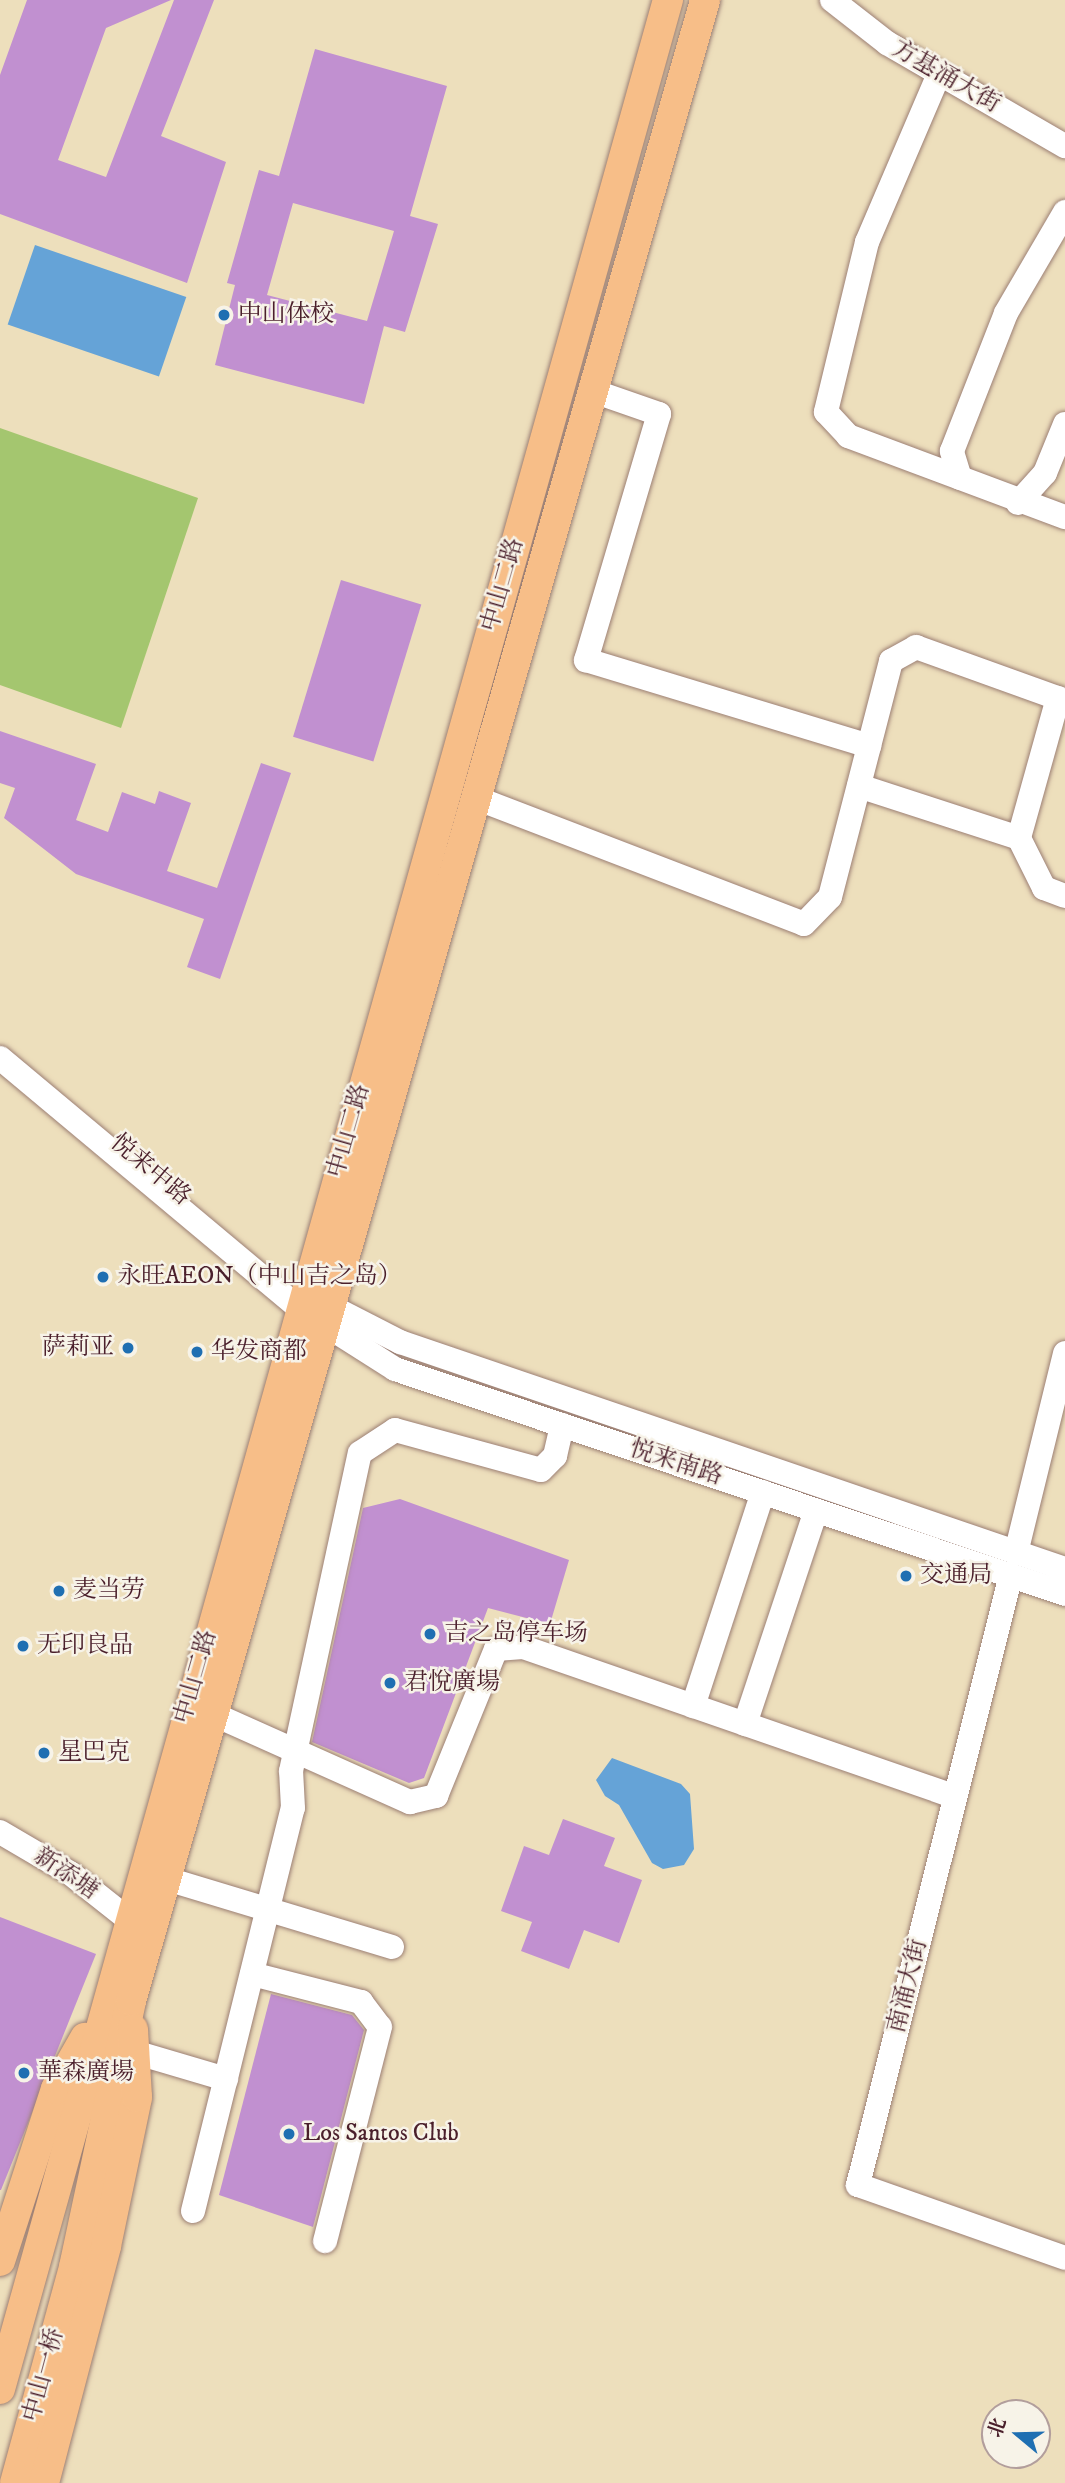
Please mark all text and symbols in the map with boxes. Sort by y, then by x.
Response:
street label: 方基涌大街 [887,35,1005,119]
place label: 中山体校 [238,301,334,329]
marker: 中山体校 [216,307,232,323]
street label: 中山二路 [476,535,530,635]
street label: 中山二路 [322,1081,376,1181]
street label: 悦来中路 [104,1128,196,1212]
place label: 永旺AEON（中山吉之岛） [117,1263,402,1291]
marker: 永旺AEON（中山吉之岛） [95,1269,111,1285]
place label: 萨莉亚 [42,1334,114,1362]
place label: 华发商都 [211,1338,307,1366]
marker: 萨莉亚 [120,1340,136,1356]
marker: 华发商都 [189,1344,205,1360]
street label: 悦来南路 [626,1434,726,1492]
place label: 交通局 [920,1562,992,1590]
marker: 交通局 [898,1568,914,1584]
place label: 麦当劳 [73,1577,145,1605]
marker: 麦当劳 [51,1583,67,1599]
place label: 吉之岛停车场 [444,1620,588,1648]
marker: 吉之岛停车场 [422,1626,438,1642]
street label: 中山二路 [169,1627,223,1727]
place label: 无印良品 [37,1632,133,1660]
marker: 无印良品 [15,1638,31,1654]
place label: 君悅廣場 [404,1669,500,1697]
marker: 君悅廣場 [382,1675,398,1691]
place label: 星巴克 [58,1739,130,1767]
marker: 星巴克 [36,1745,52,1761]
street label: 新添塘 [28,1842,104,1906]
street label: 南涌大街 [882,1936,934,2036]
place label: 華森廣場 [38,2059,134,2087]
marker: 華森廣場 [16,2065,32,2081]
place label: Los Santos Club [303,2120,459,2148]
marker: Los Santos Club [281,2126,297,2142]
street label: 中山一桥 [18,2325,70,2425]
north arrow [981,2399,1051,2469]
text: 北 [984,2415,1012,2440]

